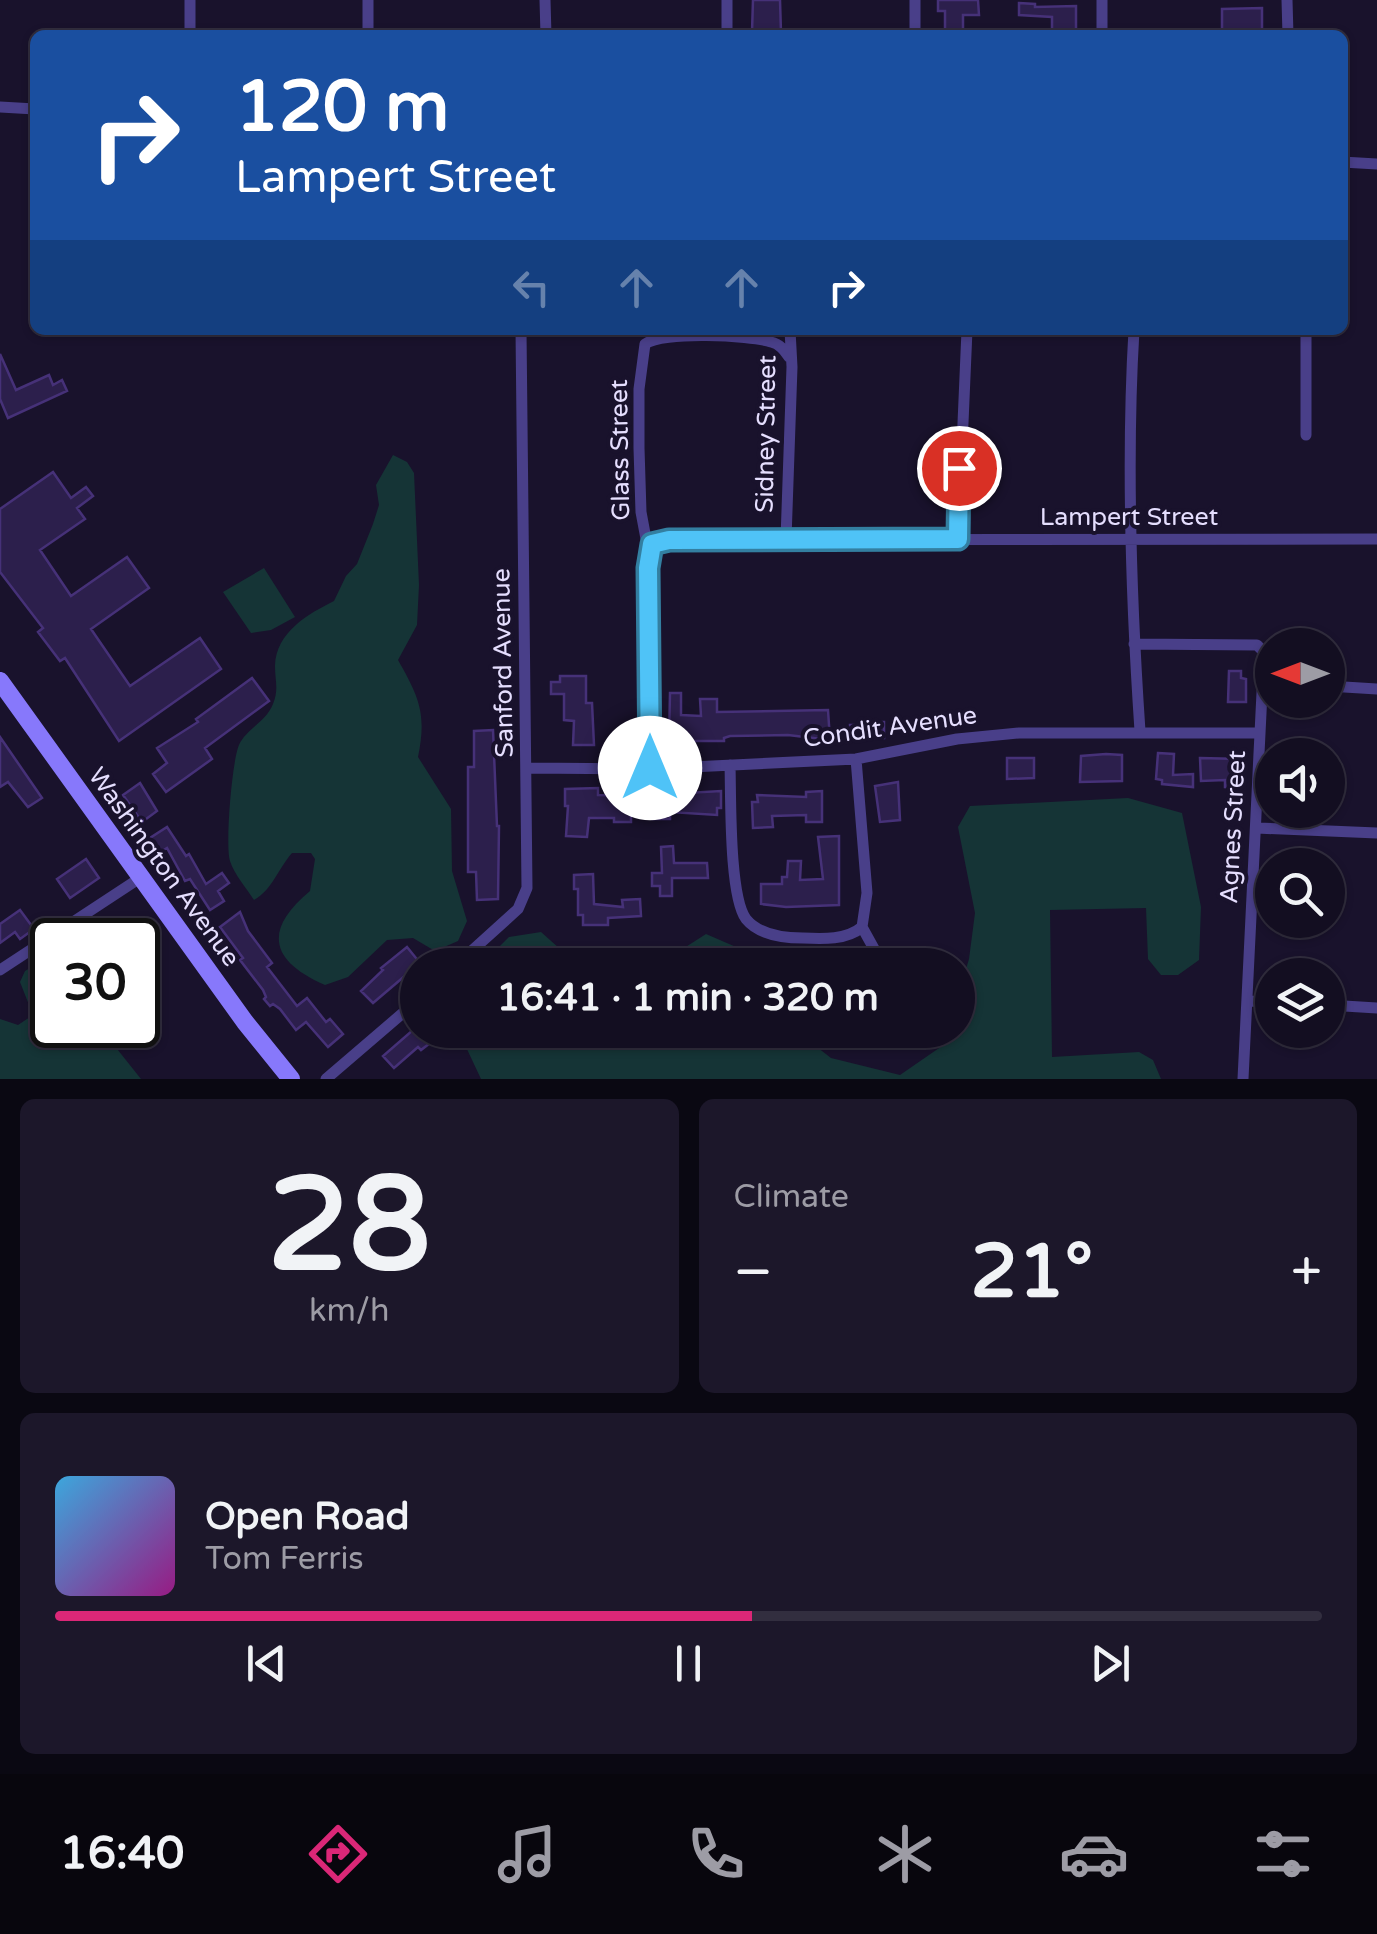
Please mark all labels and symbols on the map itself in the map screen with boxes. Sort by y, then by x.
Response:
street label: Sidney Street [750,354,782,513]
street label: Glass Street [604,379,636,521]
pin [917,426,1002,511]
street label: Lampert Street [1040,502,1219,532]
street label: Sanford Avenue [486,568,520,758]
north arrow [1255,628,1345,718]
street label: Condit Avenue [801,700,979,754]
position arrow [598,716,702,820]
street label: Agnes Street [1214,749,1252,904]
street label: Washington Avenue [82,762,246,972]
speed limit sign: 30 [30,918,160,1048]

